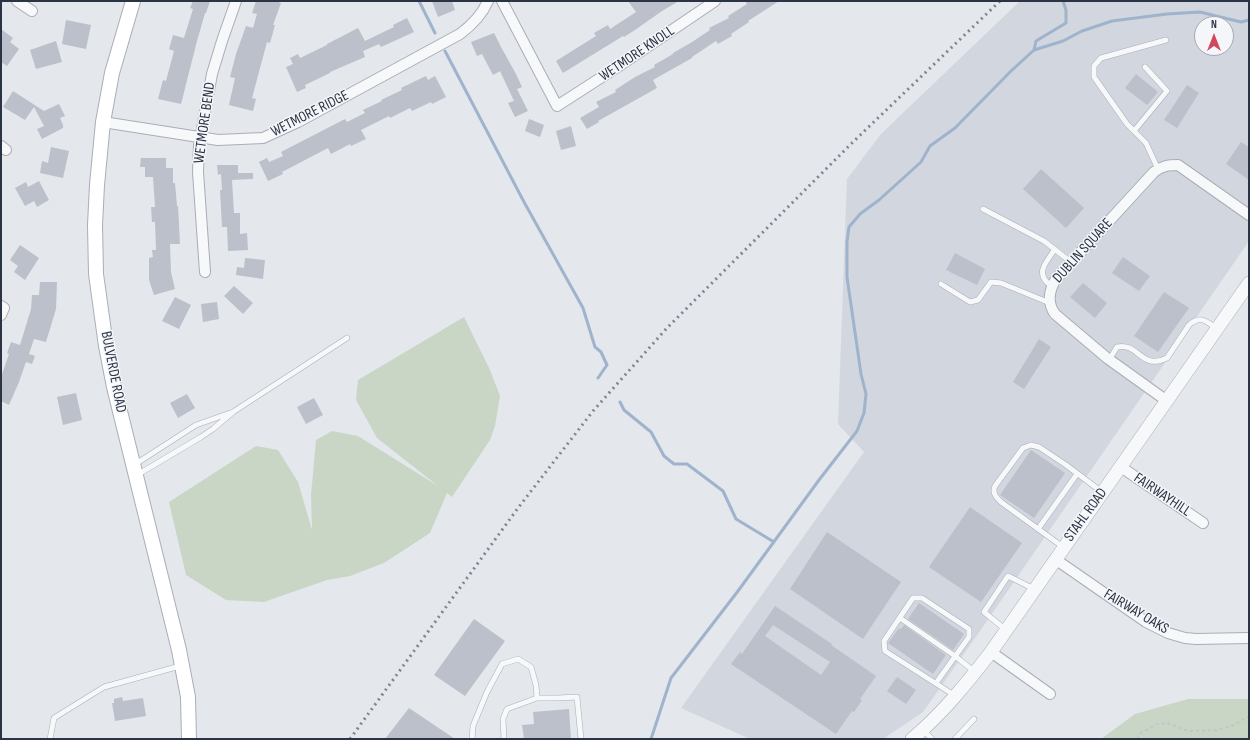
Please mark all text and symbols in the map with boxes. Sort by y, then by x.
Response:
north arrow [1194,16,1234,56]
text: N [1211,18,1217,31]
street label: WETMORE KNOLL [596,22,678,86]
street label: WETMORE BEND [190,81,220,165]
street label: WETMORE RIDGE [268,87,352,141]
street label: DUBLIN SQUARE [1049,215,1117,287]
street label: BULVERDE ROAD [96,330,130,414]
street label: FAIRWAYHILL [1130,469,1194,521]
street label: STAHL ROAD [1061,485,1111,545]
street label: FAIRWAY OAKS [1100,586,1172,638]

